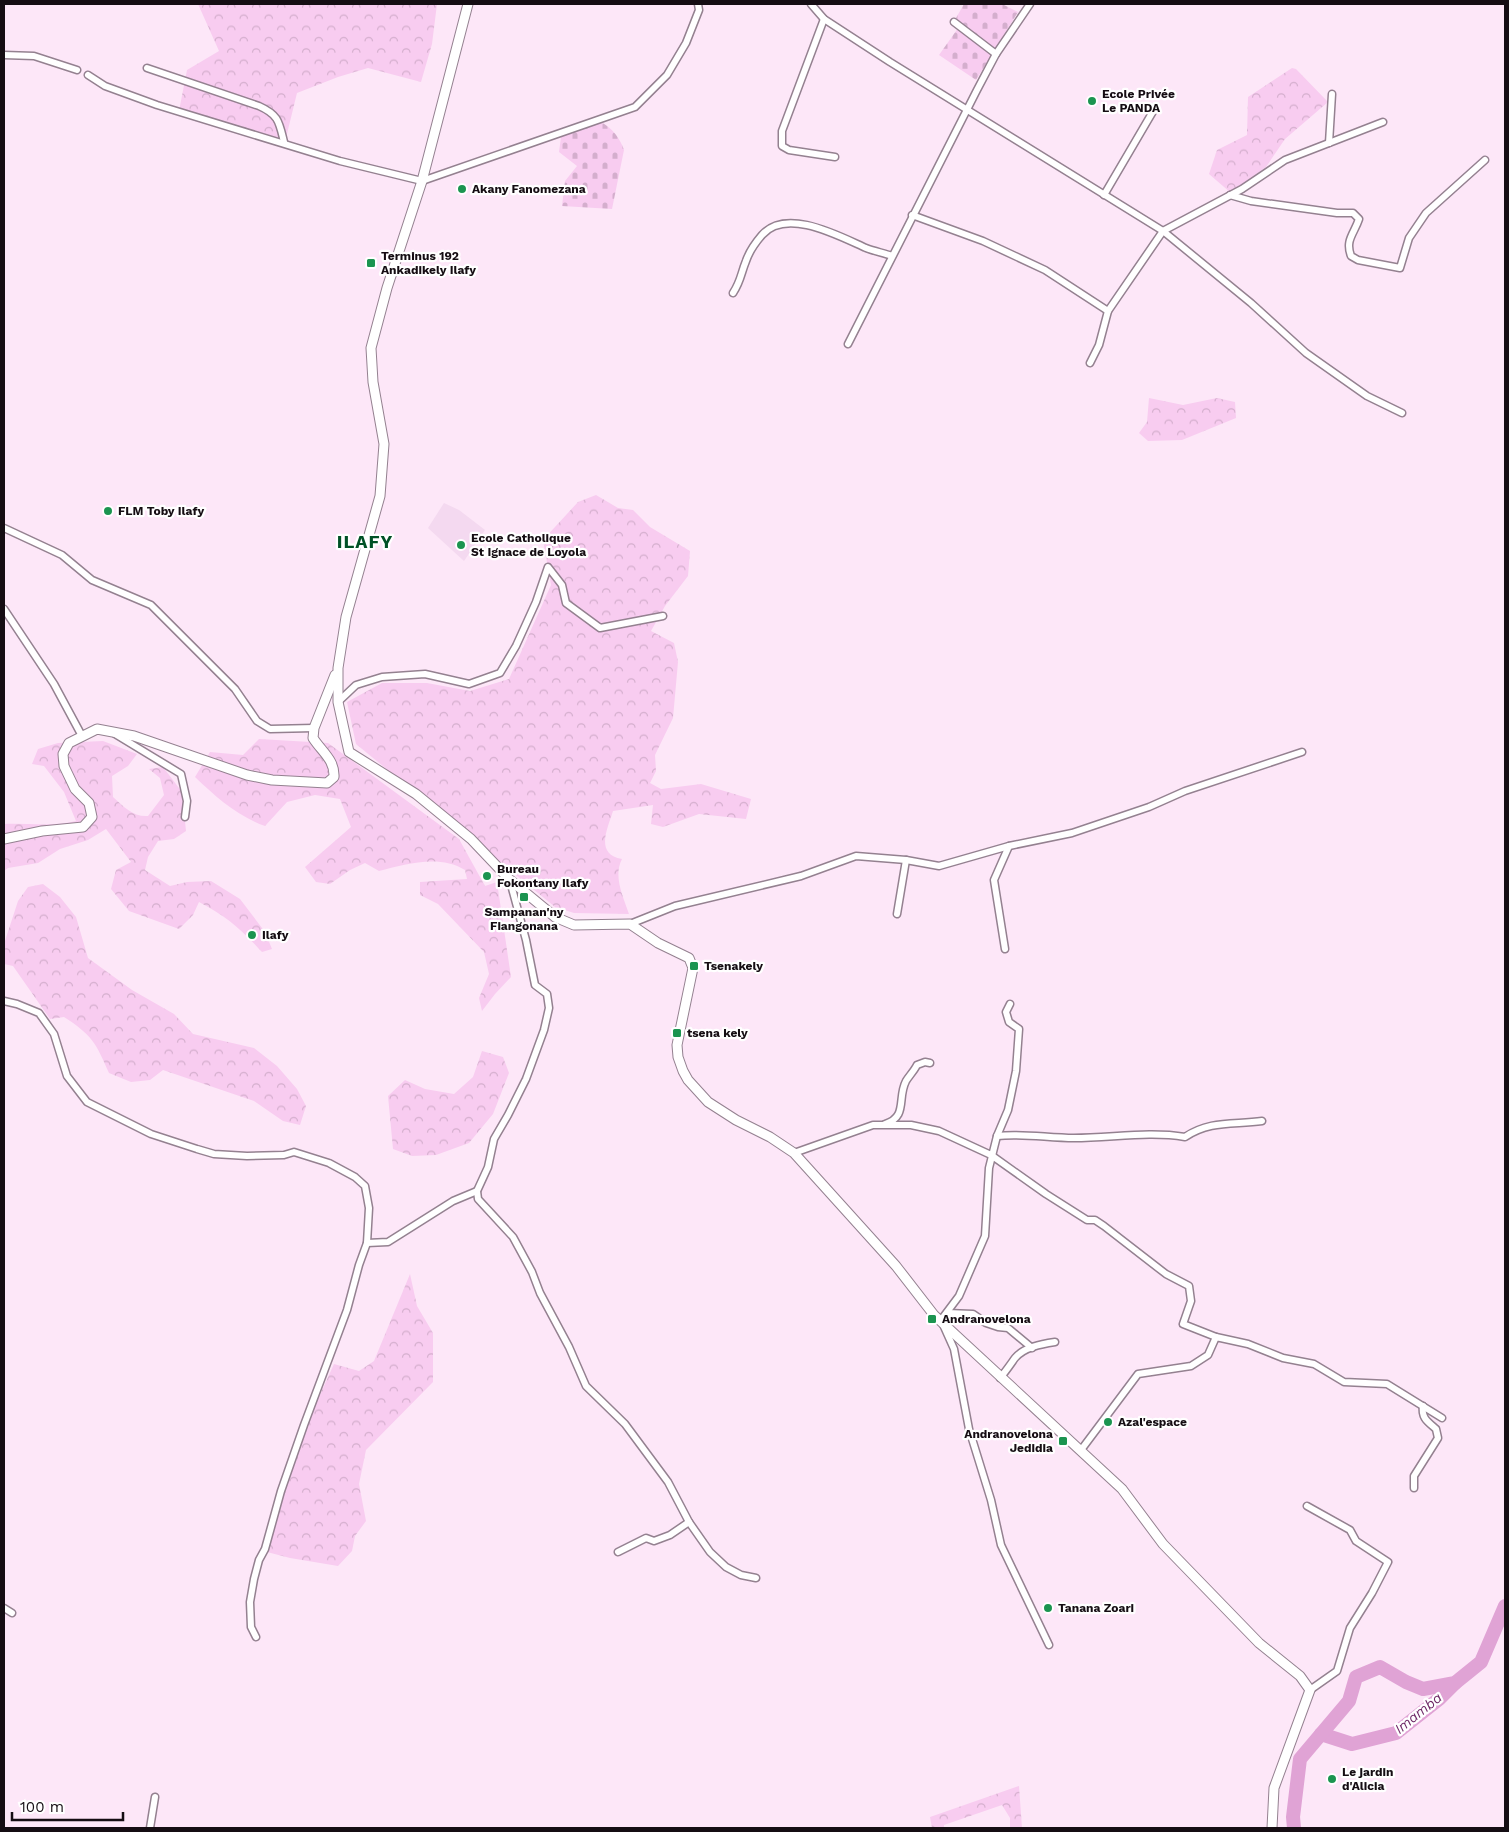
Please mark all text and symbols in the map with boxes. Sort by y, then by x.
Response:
place label: Ecole Privée Le PANDA [1102,87,1175,115]
marker: Ecole Privée Le PANDA [1086,95,1098,107]
place label: Akany Fanomezana [472,182,586,196]
marker: Akany Fanomezana [456,183,468,195]
place label: Terminus 192 Ankadikely Ilafy [381,249,476,277]
marker: Terminus 192 Ankadikely Ilafy [365,257,377,269]
place label: FLM Toby Ilafy [118,504,204,518]
marker: FLM Toby Ilafy [102,505,114,517]
district label: ILAFY [337,531,393,552]
place label: Ecole Catholique St Ignace de Loyola [471,531,586,559]
marker: Ecole Catholique St Ignace de Loyola [455,539,467,551]
place label: Bureau Fokontany Ilafy [497,862,589,890]
marker: Bureau Fokontany Ilafy [481,870,493,882]
marker: Sampanan'ny Fiangonana [518,891,530,903]
place label: Sampanan'ny Fiangonana [484,905,564,933]
place label: Ilafy [262,928,289,942]
marker: Ilafy [246,929,258,941]
place label: Tsenakely [704,959,763,973]
marker: Tsenakely [688,960,700,972]
place label: tsena kely [687,1026,748,1040]
marker: tsena kely [671,1027,683,1039]
place label: Andranovelona [942,1312,1031,1326]
marker: Andranovelona [926,1313,938,1325]
place label: Azal'espace [1118,1415,1187,1429]
marker: Azal'espace [1102,1416,1114,1428]
place label: Andranovelona Jedidia [964,1427,1053,1455]
marker: Andranovelona Jedidia [1057,1435,1069,1447]
place label: Tanana Zoari [1058,1601,1134,1615]
marker: Tanana Zoari [1042,1602,1054,1614]
water label: Imamba [1391,1689,1445,1737]
place label: Le jardin d'Alicia [1342,1765,1394,1793]
marker: Le jardin d'Alicia [1326,1773,1338,1785]
scale bar [12,1790,124,1822]
text: 100 m [20,1798,64,1816]

